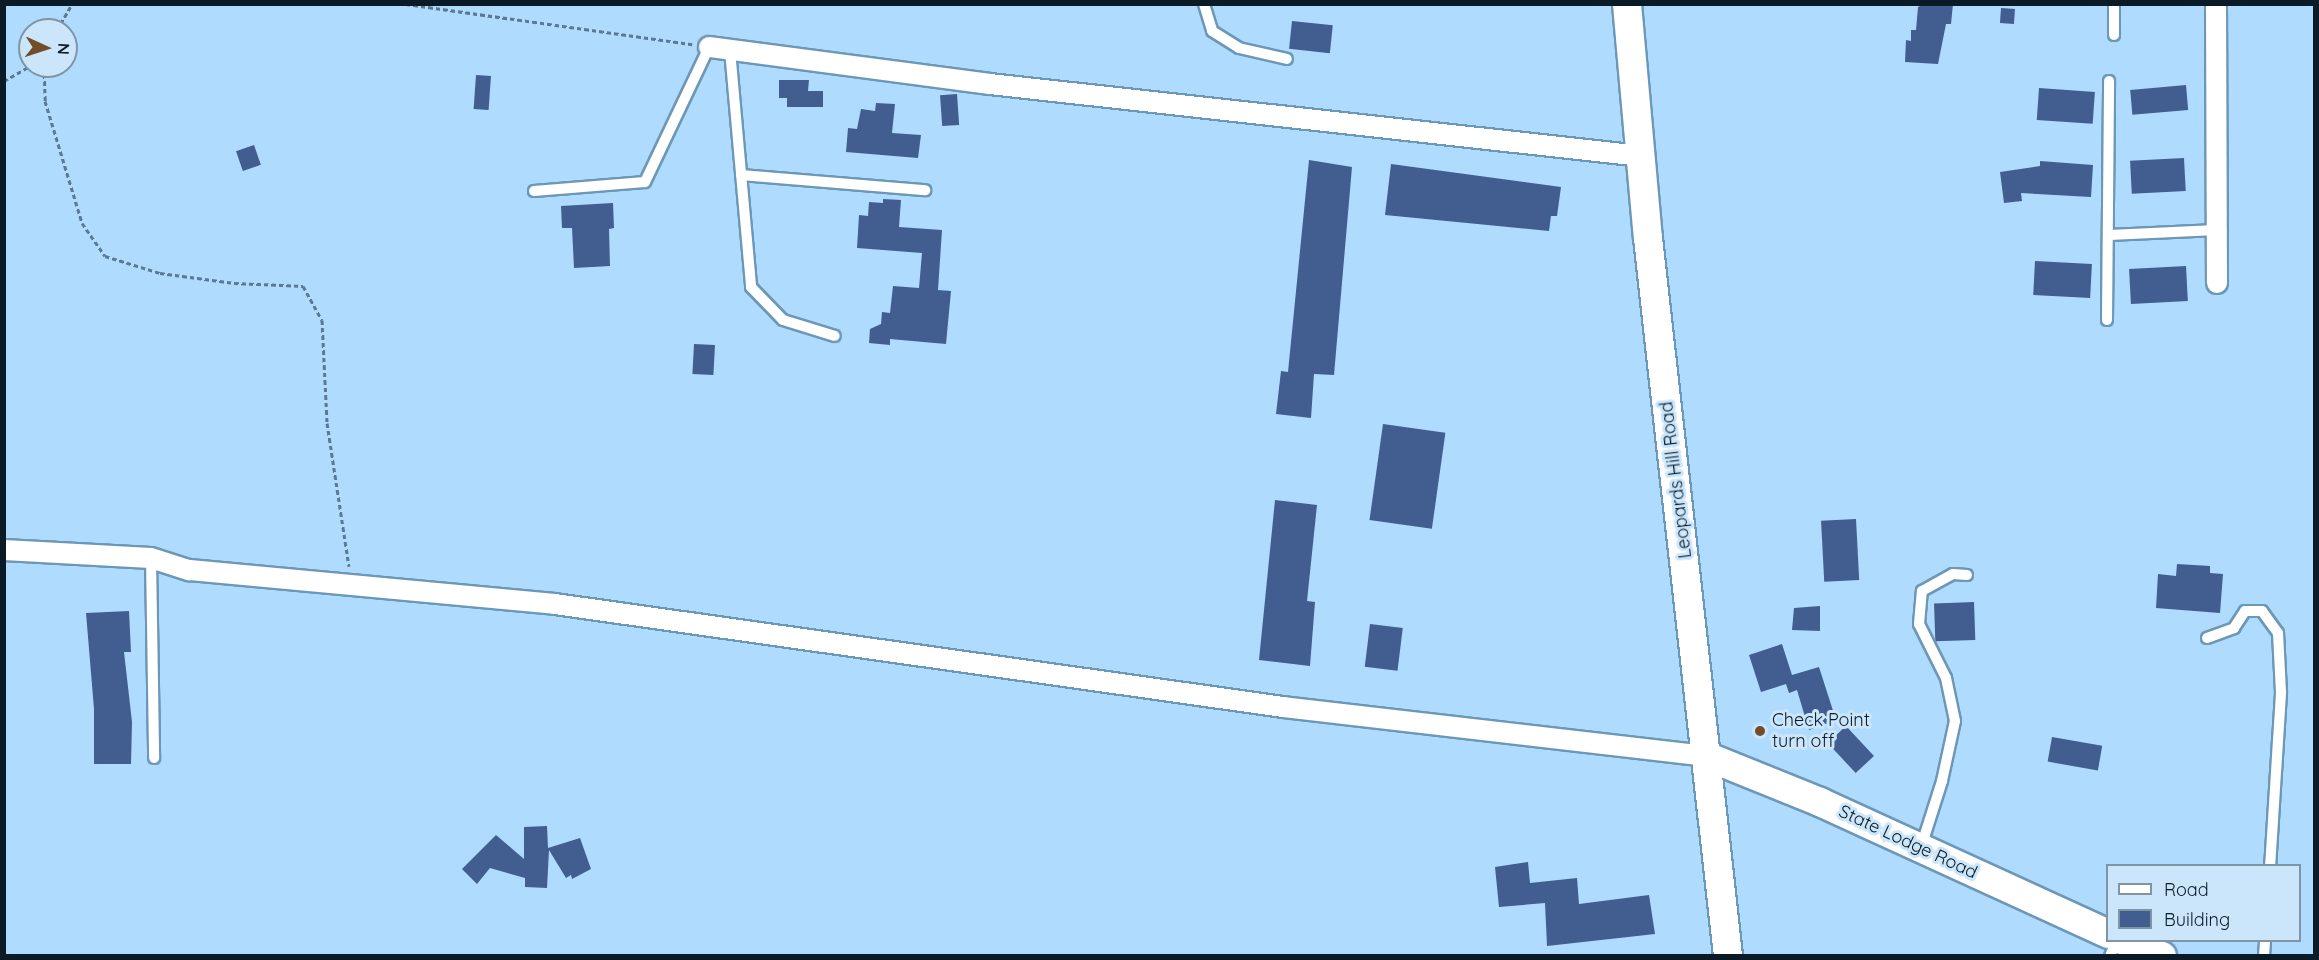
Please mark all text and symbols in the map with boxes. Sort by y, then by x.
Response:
north arrow [18,18,78,78]
text: N [54,42,74,55]
street label: Leopards Hill Road [1656,400,1696,560]
place label: Check Point turn off [1772,710,1870,752]
marker: Check Point turn off [1753,724,1767,738]
street label: State Lodge Road [1835,800,1981,884]
legend [2106,864,2301,942]
text: Road [2164,878,2209,901]
text: Building [2164,908,2230,931]

